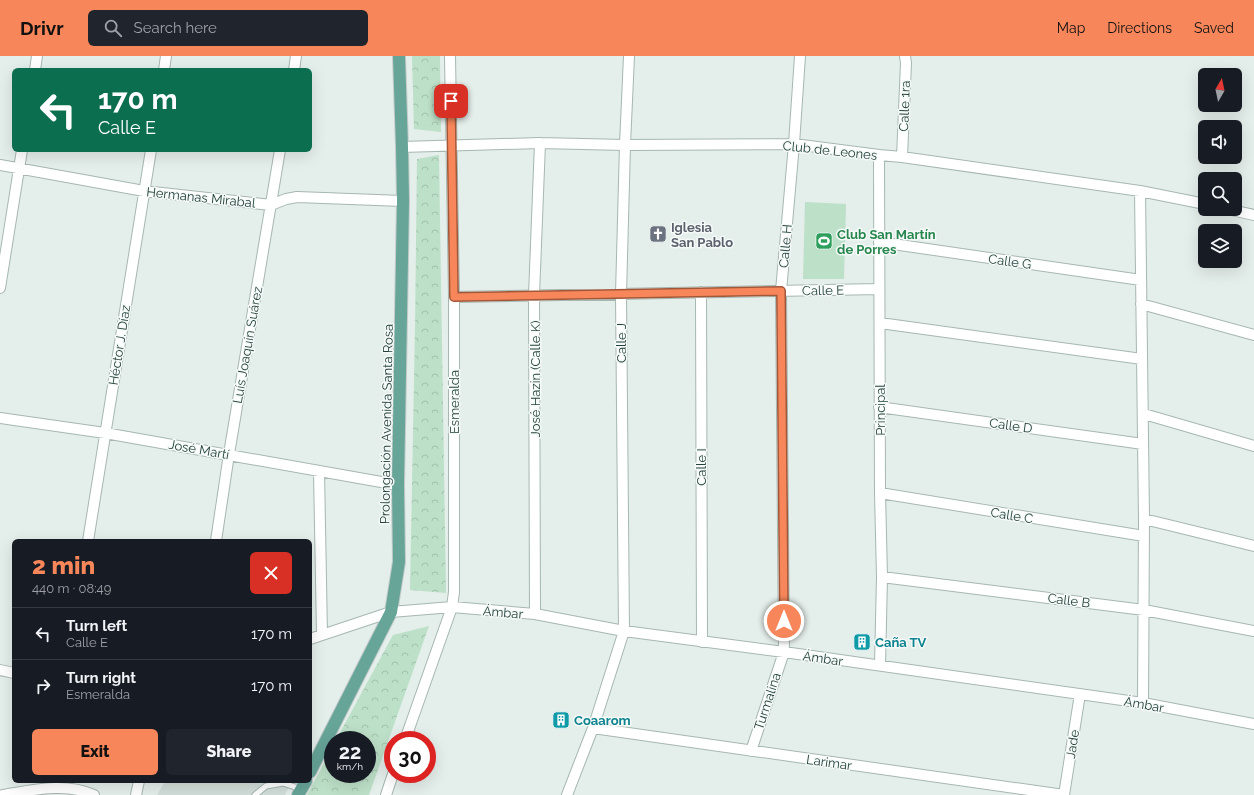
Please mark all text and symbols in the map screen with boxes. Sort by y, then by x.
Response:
search box [88,10,368,46]
text: Drivr [20,17,64,39]
icon: search [102,17,124,39]
text: Search here [134,19,217,37]
text: Map [1057,20,1085,36]
text: Directions [1107,20,1172,36]
text: Saved [1194,20,1234,36]
north arrow [1198,68,1242,112]
map controls [1198,68,1242,268]
street label: Calle 1ra [896,80,913,132]
text: 170 m [98,83,178,116]
icon: left [32,84,84,136]
pin [434,84,468,118]
icon: arrive [440,90,462,112]
text: Calle E [98,117,156,138]
button: sound [1198,120,1242,164]
street label: Club de Leones [782,138,878,163]
button: search [1198,172,1242,216]
street label: Hermanas Mirabal [146,184,257,211]
place label: Iglesia San Pablo [671,220,733,250]
church icon: Iglesia San Pablo [648,224,668,244]
street label: Calle H [776,224,795,268]
button: layers [1198,224,1242,268]
place label: Club San Martín de Porres [837,227,936,257]
sports icon: Club San Martín de Porres [814,231,834,251]
street label: Calle G [987,251,1032,272]
street label: Calle E [802,283,844,298]
street label: Luís Joaquín Suárez [230,285,265,405]
street label: Héctor J. Díaz [106,304,133,386]
street label: José Hazin (Calle K) [528,321,543,437]
street label: Calle J [614,323,629,363]
street label: Prolongación Avenida Santa Rosa [377,324,396,524]
street label: Esmeralda [447,370,462,434]
street label: Principal [873,384,888,436]
street label: Calle D [988,415,1033,436]
street label: José Martí [167,437,231,462]
street label: Calle I [694,448,709,486]
street label: Calle C [990,505,1034,526]
text: 2 min [32,551,95,580]
button: close [250,552,292,594]
text: 440 m · 08:49 [32,581,111,596]
street label: Calle B [1047,590,1091,611]
position arrow [763,600,805,642]
street label: Ámbar [482,603,524,622]
text: Turn left [66,617,127,635]
icon: left [32,623,54,645]
text: 170 m [251,625,292,643]
building icon: Caña TV [852,632,872,652]
text: Calle E [66,635,108,650]
place label: Caña TV [875,635,926,650]
street label: Ámbar [802,648,844,669]
text: Turn right [66,669,136,687]
street label: Turmalina [751,671,784,732]
icon: right [32,675,54,697]
text: 170 m [251,677,292,695]
text: Esmeralda [66,687,130,702]
street label: Ámbar [1123,694,1166,715]
building icon: Coaarom [551,710,571,730]
place label: Coaarom [574,713,631,728]
street label: Jade [1063,728,1082,760]
button: Exit [32,729,158,775]
button: Share [166,729,292,775]
speed limit sign: 30 [384,731,436,783]
text: 22 [339,740,361,764]
street label: Larimar [805,752,853,773]
text: km/h [337,761,363,772]

